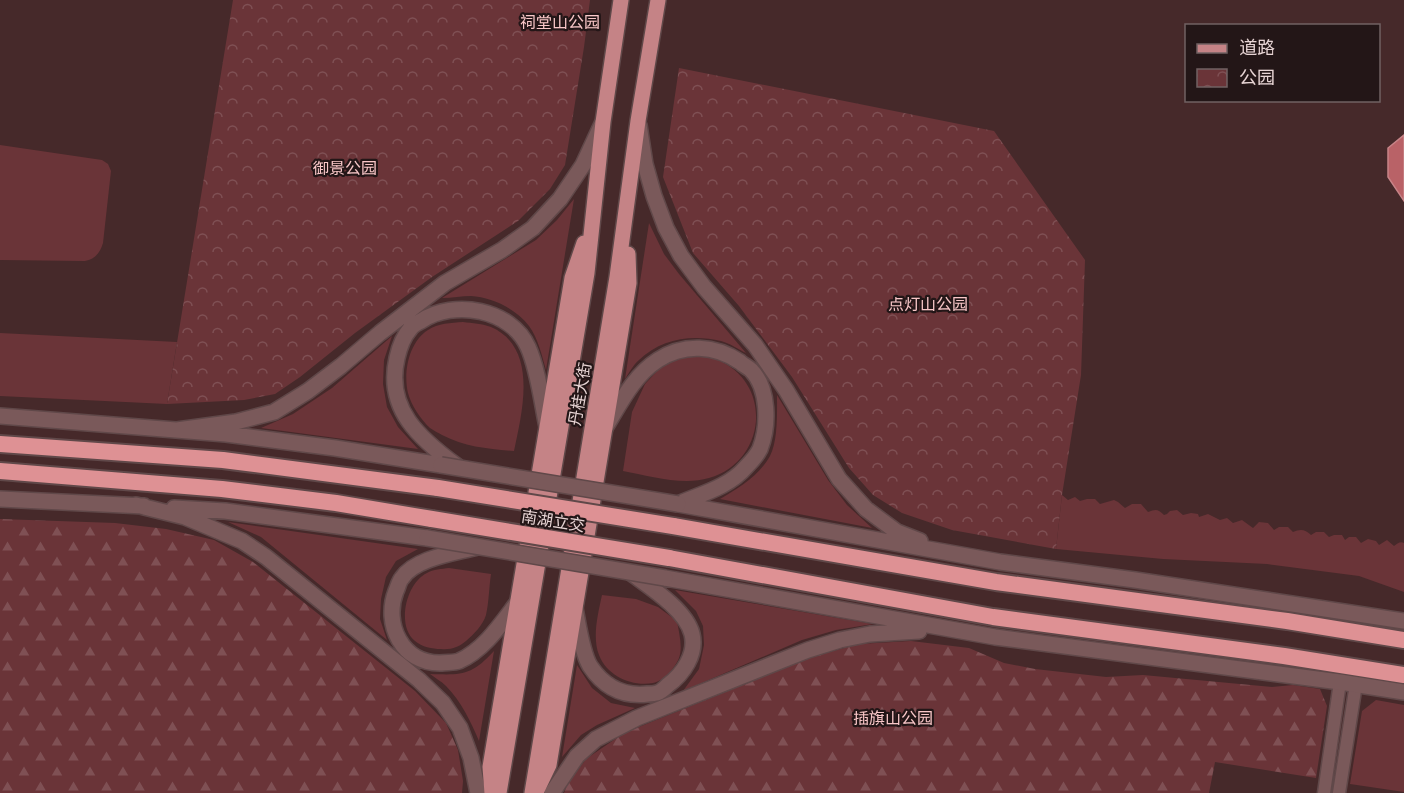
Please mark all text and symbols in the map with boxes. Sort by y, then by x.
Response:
park label: 祠堂山公园 [520,13,600,32]
legend [1185,24,1380,102]
text: 道路 [1239,37,1275,59]
text: 公园 [1239,67,1275,89]
park label: 御景公园 [313,159,377,178]
park label: 点灯山公园 [888,295,968,314]
street label: 丹桂大街 [565,361,595,427]
street label: 南湖立交 [520,507,586,535]
park label: 插旗山公园 [853,709,933,728]

